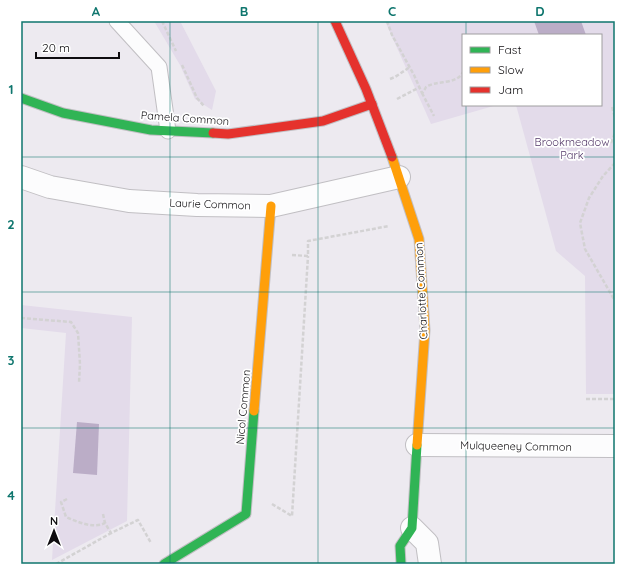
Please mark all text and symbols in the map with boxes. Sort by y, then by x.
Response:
text: A [92,3,101,19]
text: B [240,3,248,19]
text: C [388,3,396,19]
text: D [535,3,545,19]
scale bar [36,34,119,60]
legend [462,34,602,106]
text: 20 m [42,40,70,55]
text: Fast [498,42,522,57]
text: Slow [498,62,524,77]
text: 1 [8,81,14,97]
text: Jam [498,82,523,97]
street label: Pamela Common [140,108,230,128]
park label: Brookmeadow Park [535,135,609,162]
street label: Laurie Common [169,196,251,212]
text: 2 [7,216,15,232]
street label: Charlotte Common [411,242,431,340]
text: 3 [8,352,15,368]
street label: Nicol Common [233,369,253,445]
street label: Mulqueeney Common [460,438,572,454]
text: 4 [7,487,15,503]
north arrow [34,511,74,551]
text: N [50,514,58,528]

